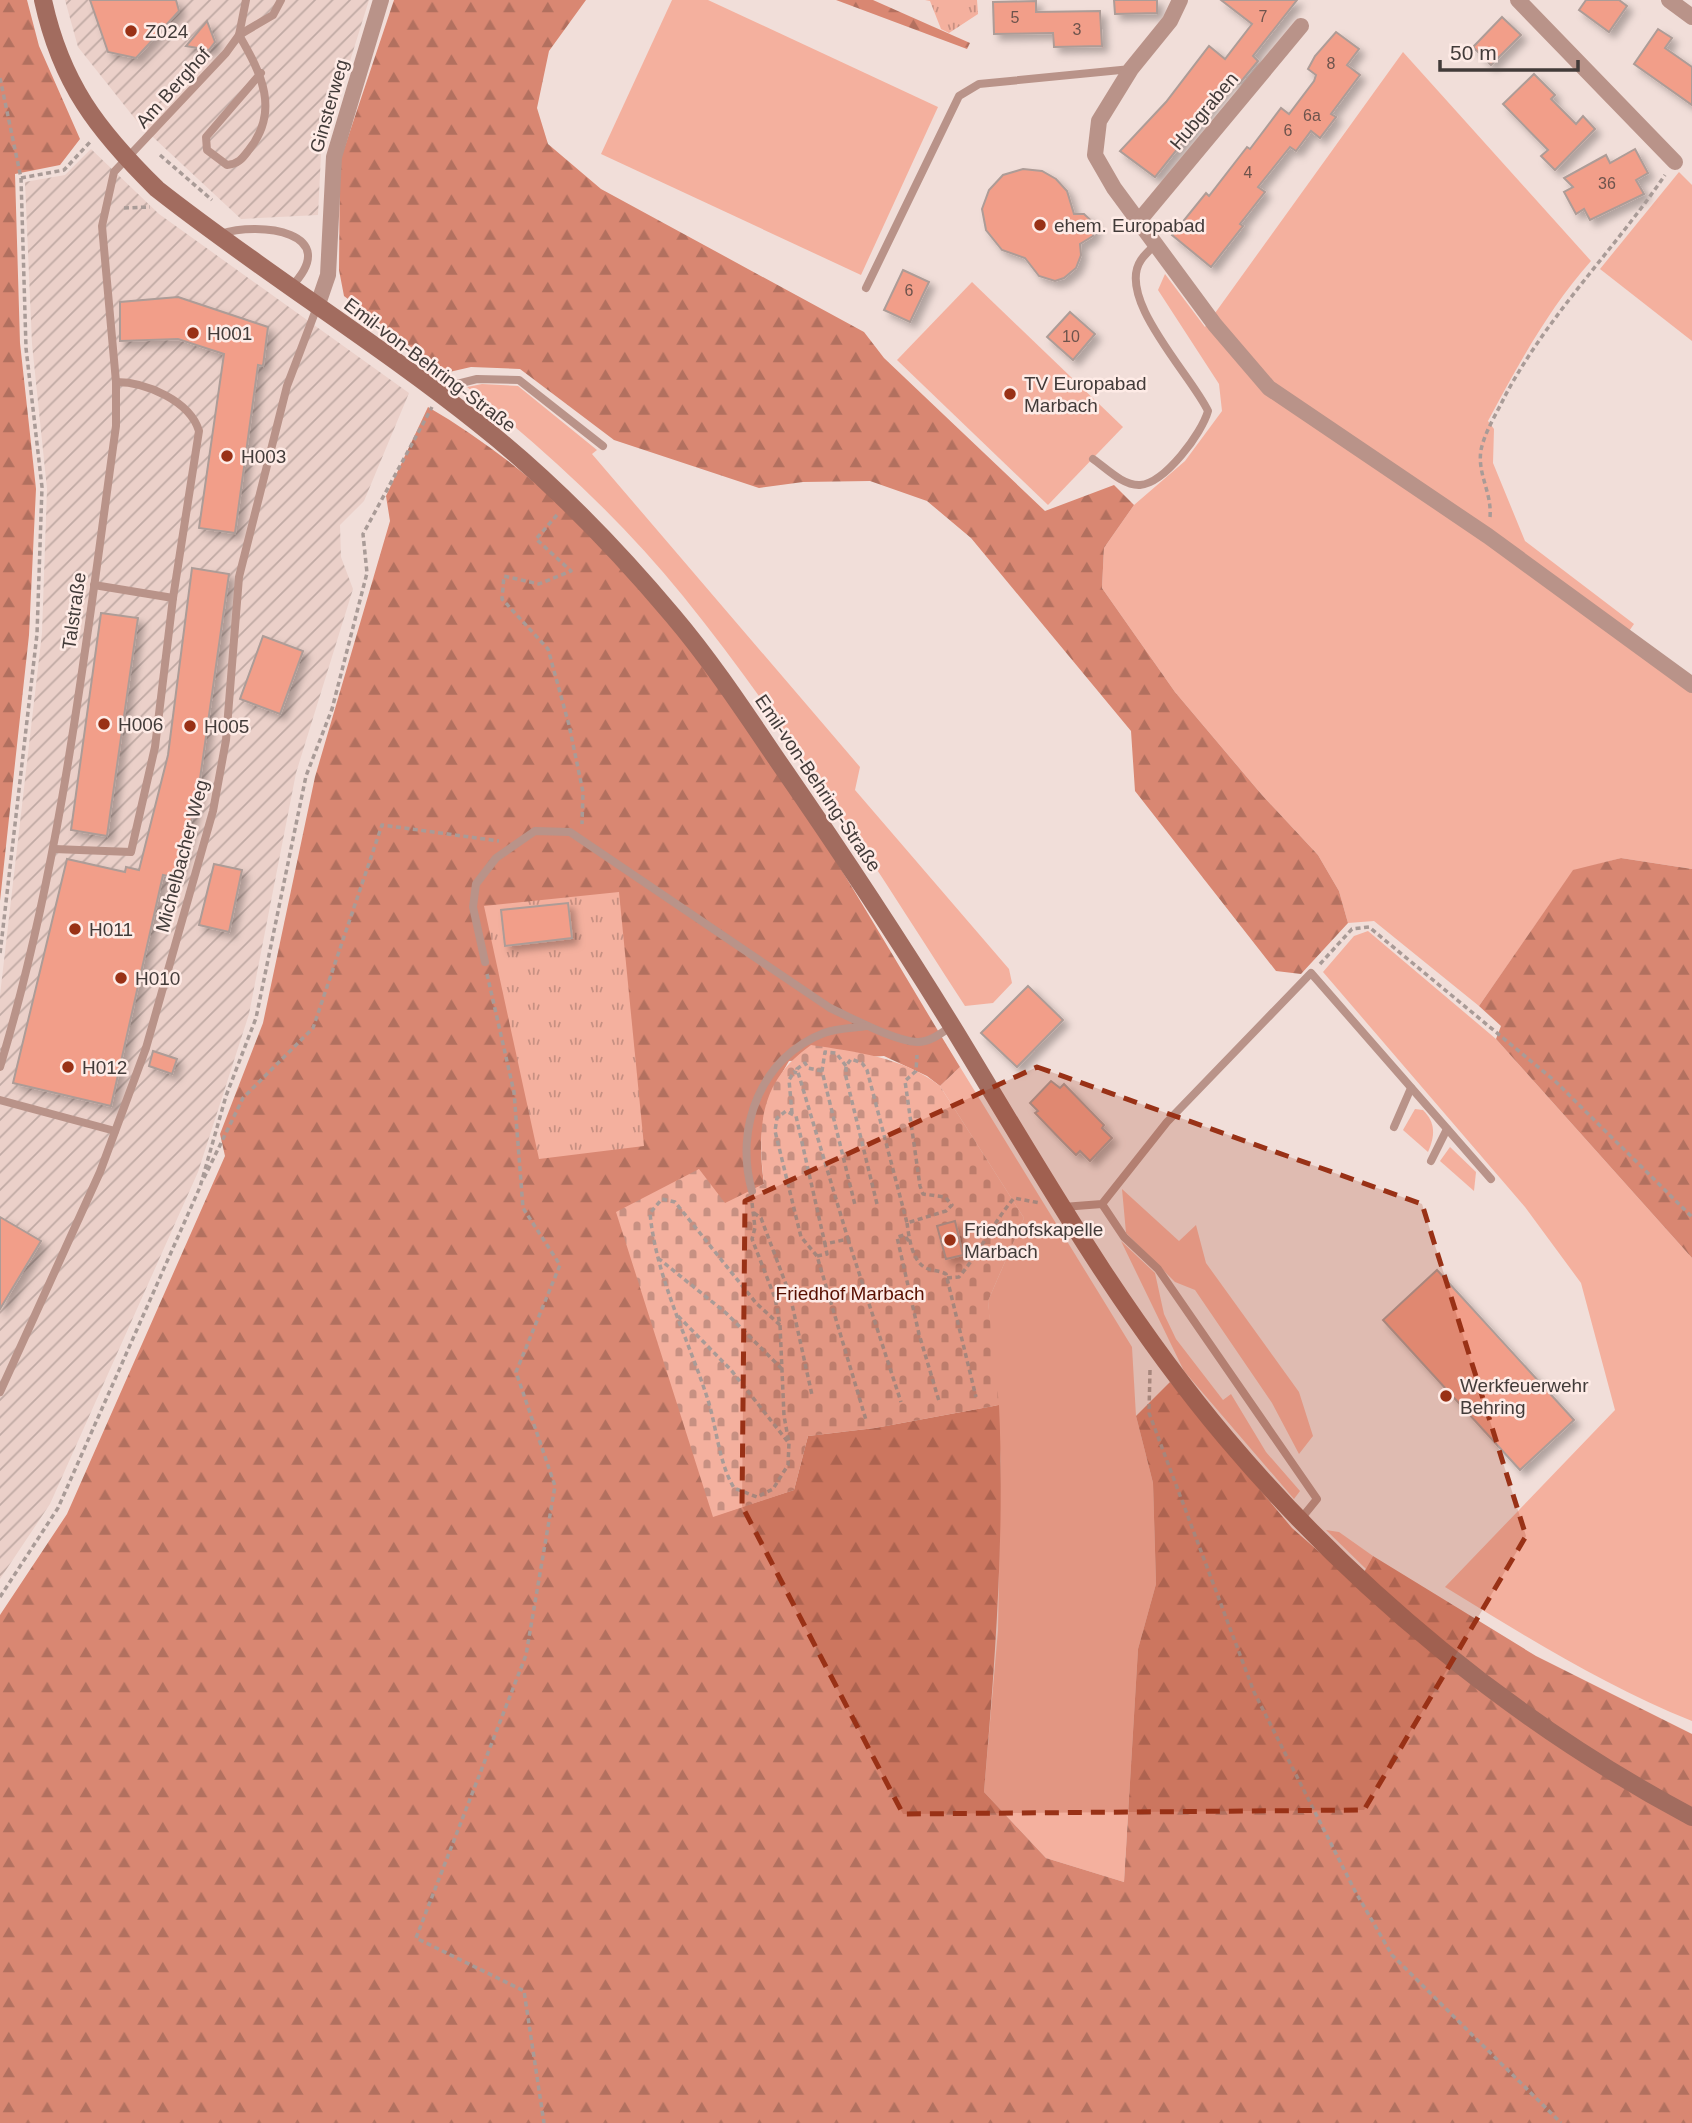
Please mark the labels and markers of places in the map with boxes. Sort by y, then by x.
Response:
place label: Z024 [145,21,189,42]
marker: Z024 [123,23,139,39]
place label: ehem. Europabad [1054,215,1205,236]
marker: ehem. Europabad [1032,217,1048,233]
place label: H001 [207,323,252,344]
marker: H001 [185,325,201,341]
place label: TV Europabad Marbach [1024,373,1147,416]
marker: TV Europabad Marbach [1002,386,1018,402]
place label: H003 [241,446,286,467]
marker: H003 [219,448,235,464]
place label: H006 [118,714,163,735]
marker: H006 [96,716,112,732]
place label: H005 [204,716,249,737]
marker: H005 [182,718,198,734]
place label: H011 [89,919,133,940]
marker: H011 [67,921,83,937]
place label: H010 [135,968,180,989]
marker: H010 [113,970,129,986]
place label: H012 [82,1057,127,1078]
marker: H012 [60,1059,76,1075]
place label: Friedhofskapelle Marbach [964,1219,1103,1262]
marker: Friedhofskapelle Marbach [942,1232,958,1248]
place label: Werkfeuerwehr Behring [1460,1375,1589,1418]
marker: Werkfeuerwehr Behring [1438,1388,1454,1404]

